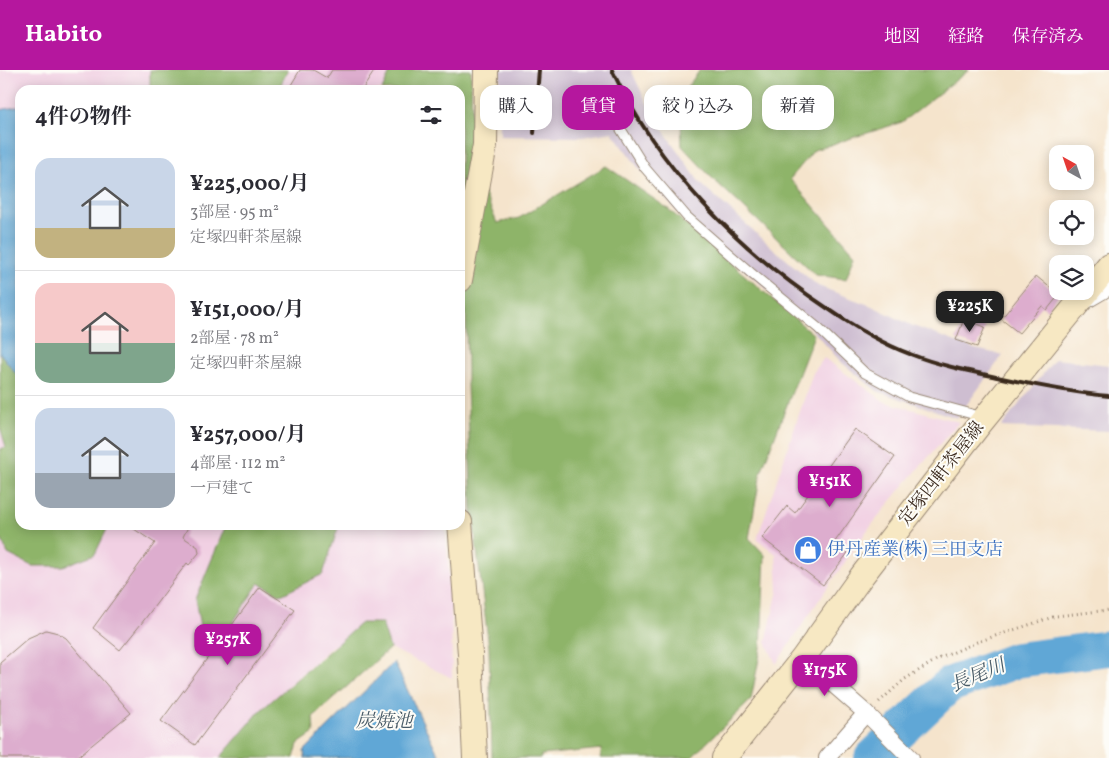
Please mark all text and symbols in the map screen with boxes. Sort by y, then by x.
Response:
text: Habito [25,18,102,52]
text: 地図 [884,25,920,50]
text: 経路 [948,25,984,50]
text: 保存済み [1012,25,1084,50]
chip: 購入 [480,85,552,130]
chip: 賃貸 [562,85,634,130]
chip: 絞り込み [644,85,752,130]
chip: 新着 [762,85,834,130]
icon: filters [417,101,445,129]
text: 4件の物件 [35,103,132,132]
north arrow [1049,145,1094,190]
map controls [1049,145,1094,300]
text: ¥225,000/月 [190,170,310,199]
icon: home [75,178,135,238]
button: locate [1049,200,1094,245]
text: 3部屋 · 95 m² [190,202,279,224]
text: 定塚四軒茶屋線 [190,227,302,249]
button: layers [1049,255,1094,300]
pin: ¥225K [935,290,1005,333]
text: ¥151,000/月 [190,296,305,325]
text: ¥225K [947,296,993,318]
icon: home [75,303,135,363]
text: 2部屋 · 78 m² [190,328,279,350]
text: 定塚四軒茶屋線 [190,353,302,375]
street label: 定塚四軒茶屋線 [893,417,991,531]
text: ¥257,000/月 [190,421,307,450]
icon: home [75,428,135,488]
text: 4部屋 · 112 m² [190,453,285,475]
pin: ¥151K [795,466,865,508]
text: ¥151K [809,471,851,493]
text: 一戸建て [190,478,254,500]
shop icon: 伊丹産業(株) 三田支店 [793,535,823,565]
place label: 伊丹産業(株) 三田支店 [827,538,1003,563]
pin: ¥257K [193,624,263,666]
text: ¥257K [205,629,251,651]
water label: 長尾川 [947,652,1011,699]
pin: ¥175K [790,654,860,697]
text: ¥175K [803,660,847,682]
water label: 炭焼池 [355,709,414,735]

